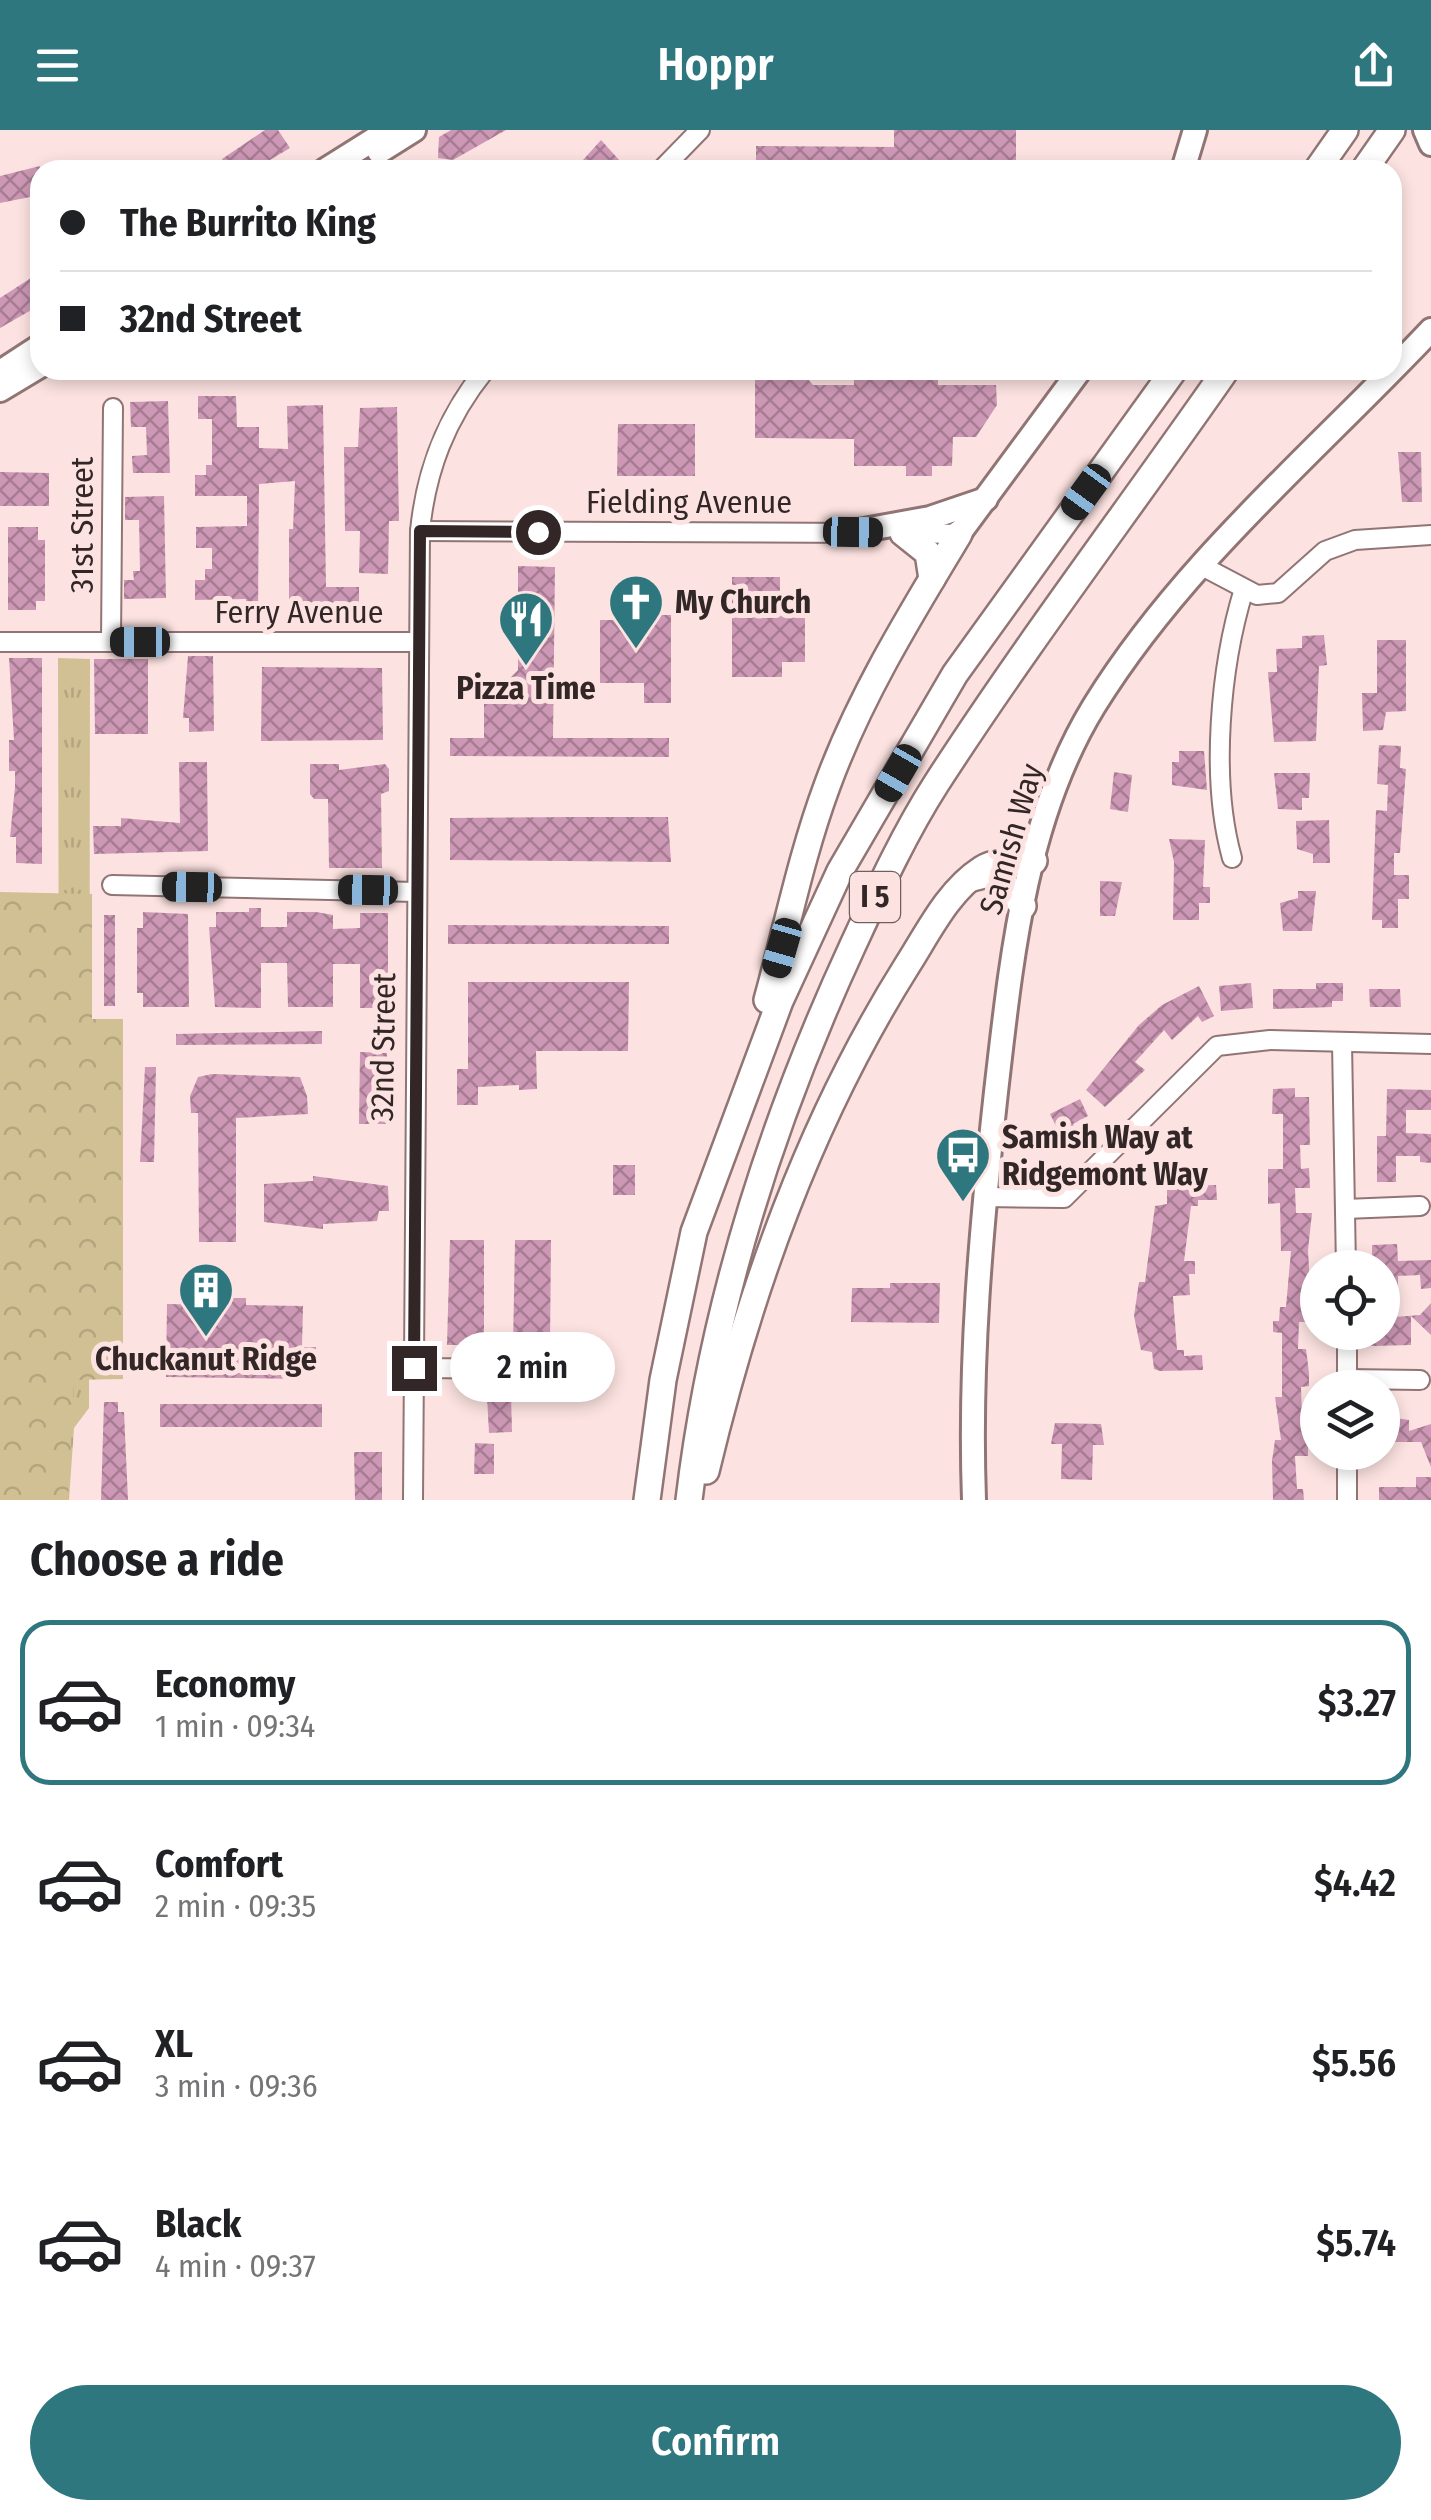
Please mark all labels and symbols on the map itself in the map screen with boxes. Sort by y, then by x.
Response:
street label: 31st Street [63,456,101,593]
car [1056,459,1116,525]
street label: Fielding Avenue [586,483,792,521]
route start [516,510,561,555]
car [823,516,883,548]
church icon: My Church [606,572,666,651]
place label: My Church [675,583,811,621]
restaurant icon: Pizza Time [496,589,556,668]
street label: Ferry Avenue [215,593,384,631]
car [110,627,170,657]
place label: Pizza Time [456,669,596,707]
car [870,740,926,806]
street label: Samish Way [971,759,1051,919]
car [162,871,222,903]
road number: I 5 [850,872,900,922]
car [338,874,398,906]
car [759,915,805,981]
street label: 32nd Street [363,972,403,1122]
place label: Samish Way at Ridgemont Way [1002,1118,1208,1193]
bus stop icon: Samish Way at Ridgemont Way [933,1125,993,1204]
building icon: Chuckanut Ridge [176,1260,236,1339]
callout: 2 min [449,1333,614,1403]
place label: Chuckanut Ridge [95,1340,317,1378]
route end [392,1346,437,1391]

